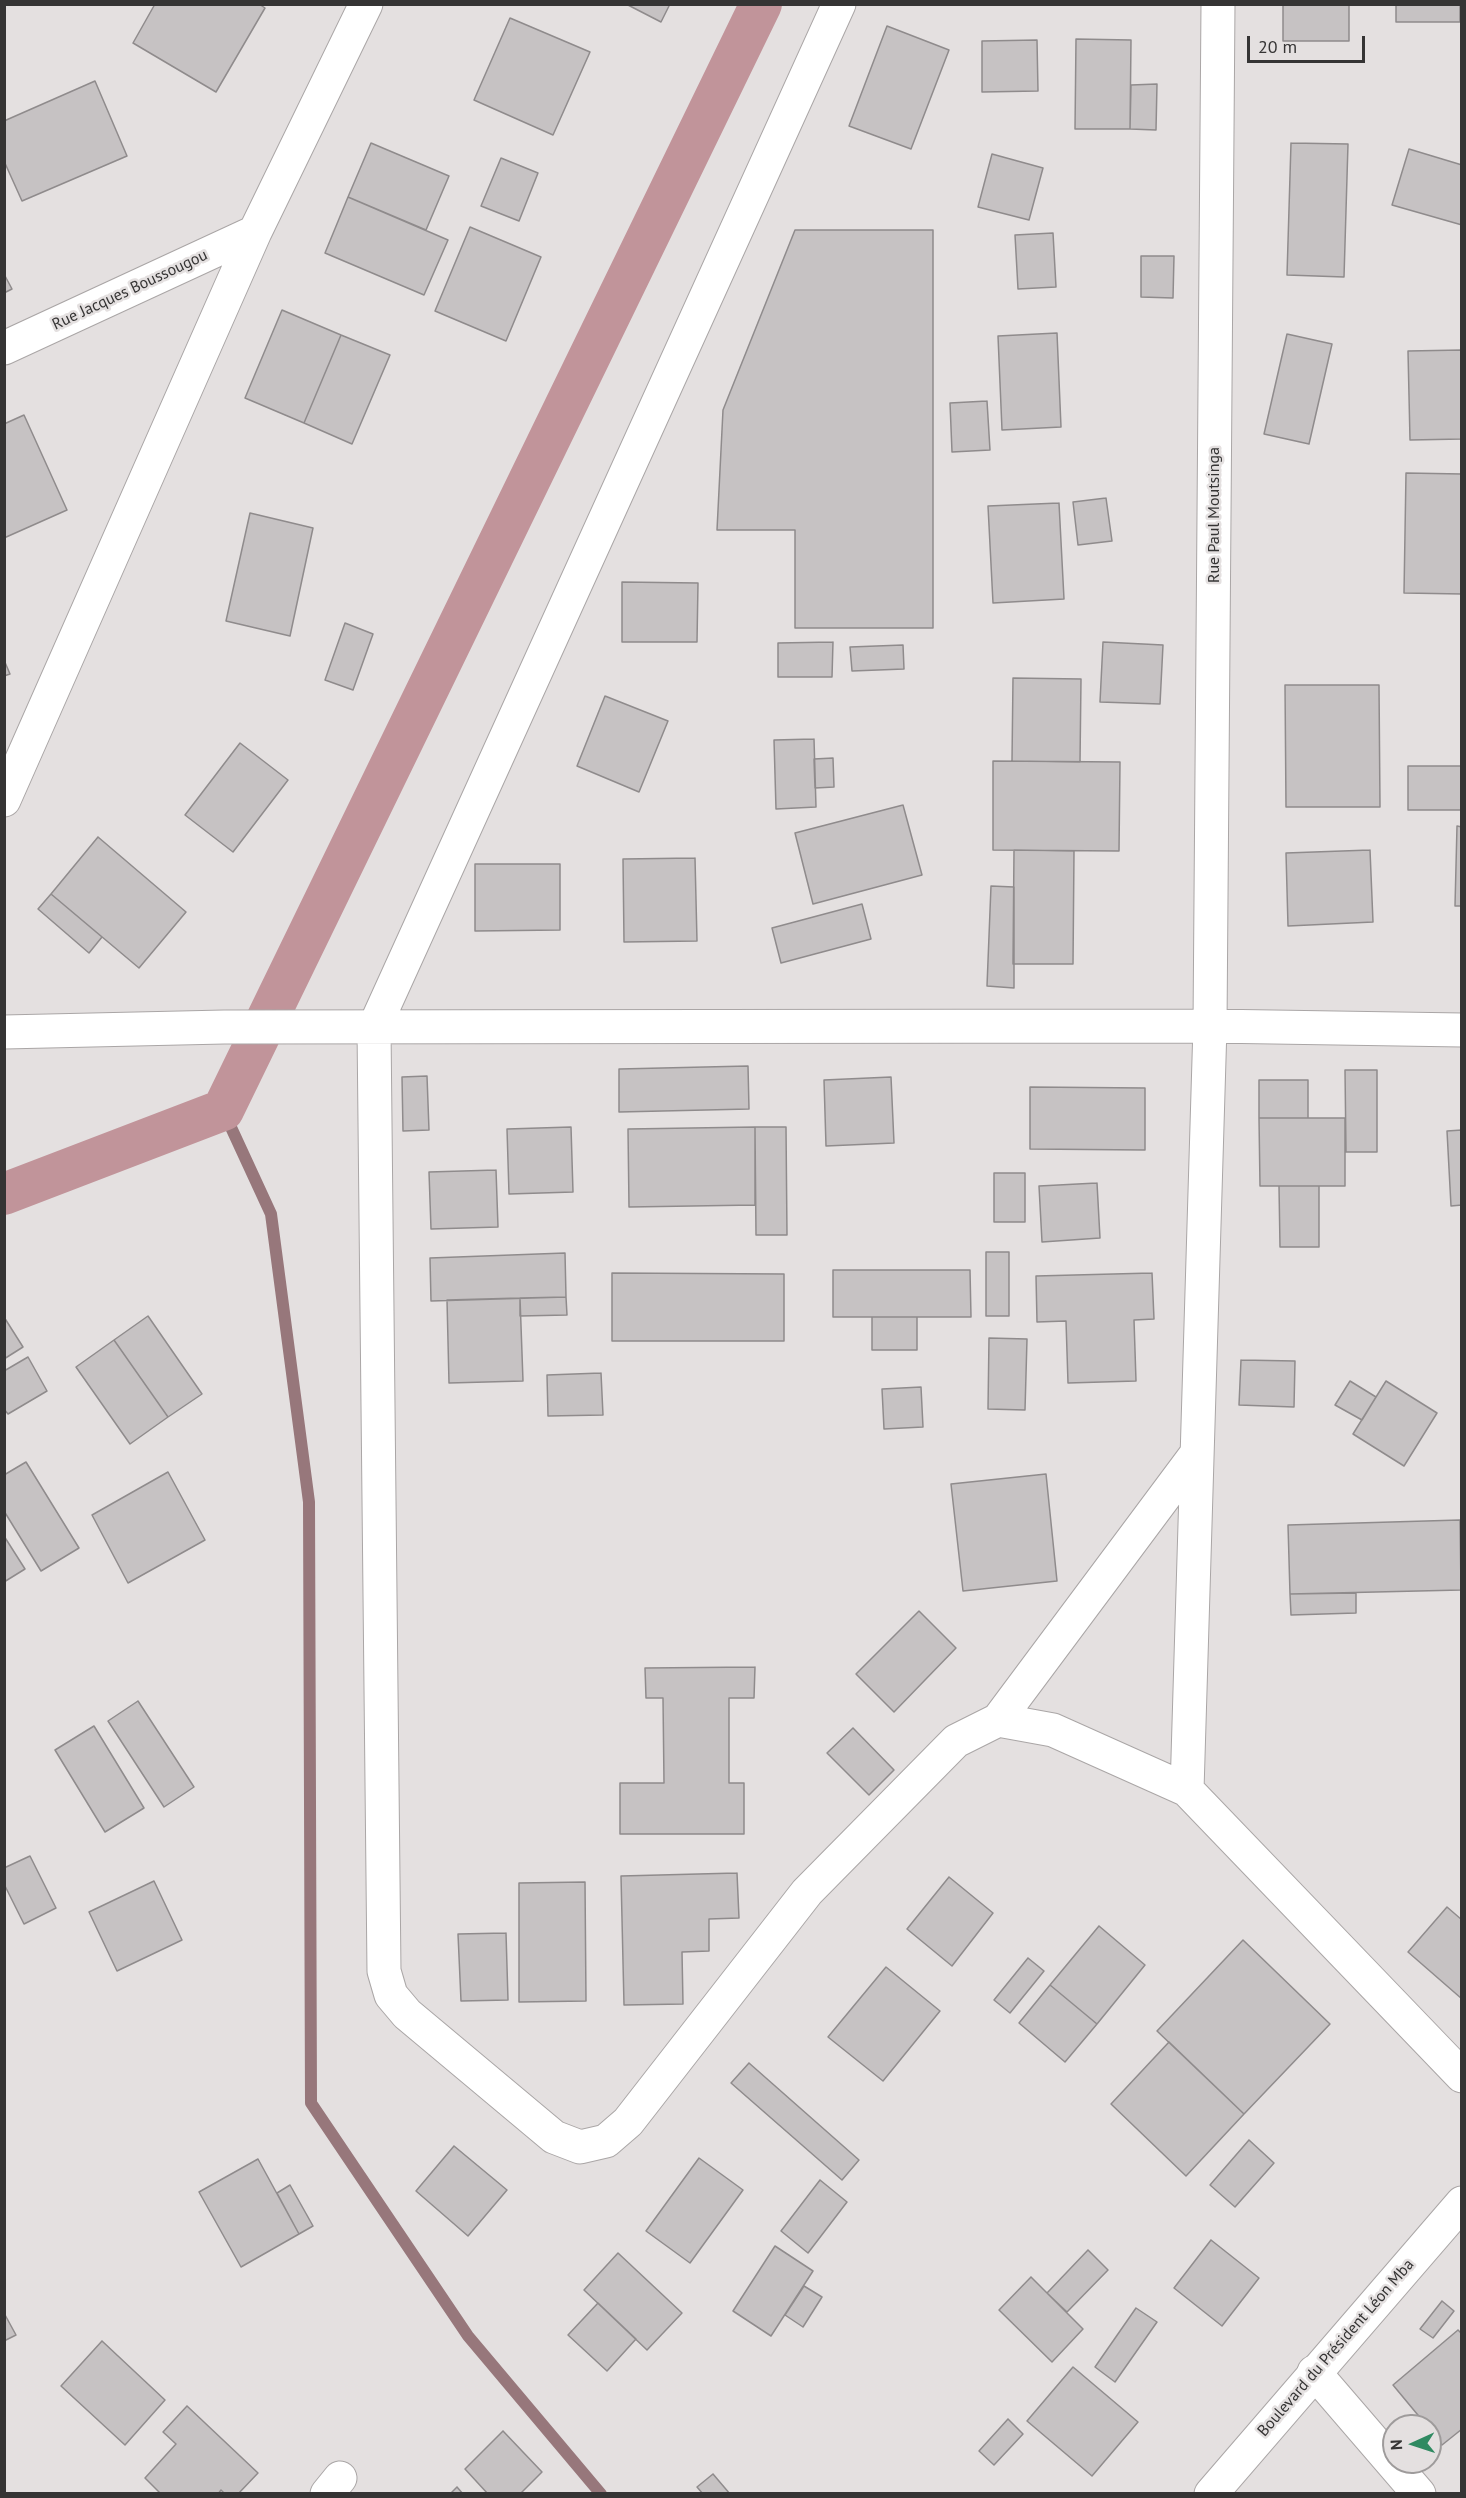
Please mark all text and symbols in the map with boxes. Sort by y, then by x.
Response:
scale bar [1250,24,1368,62]
text: 20 m [1258,35,1297,58]
street label: Rue Jacques Boussougou [49,246,211,334]
street label: Rue Paul Moutsinga [1204,447,1224,583]
street label: Boulevard du Président Léon Mba [1254,2255,1418,2441]
north arrow [1382,2414,1442,2474]
text: N [1386,2439,1406,2451]

